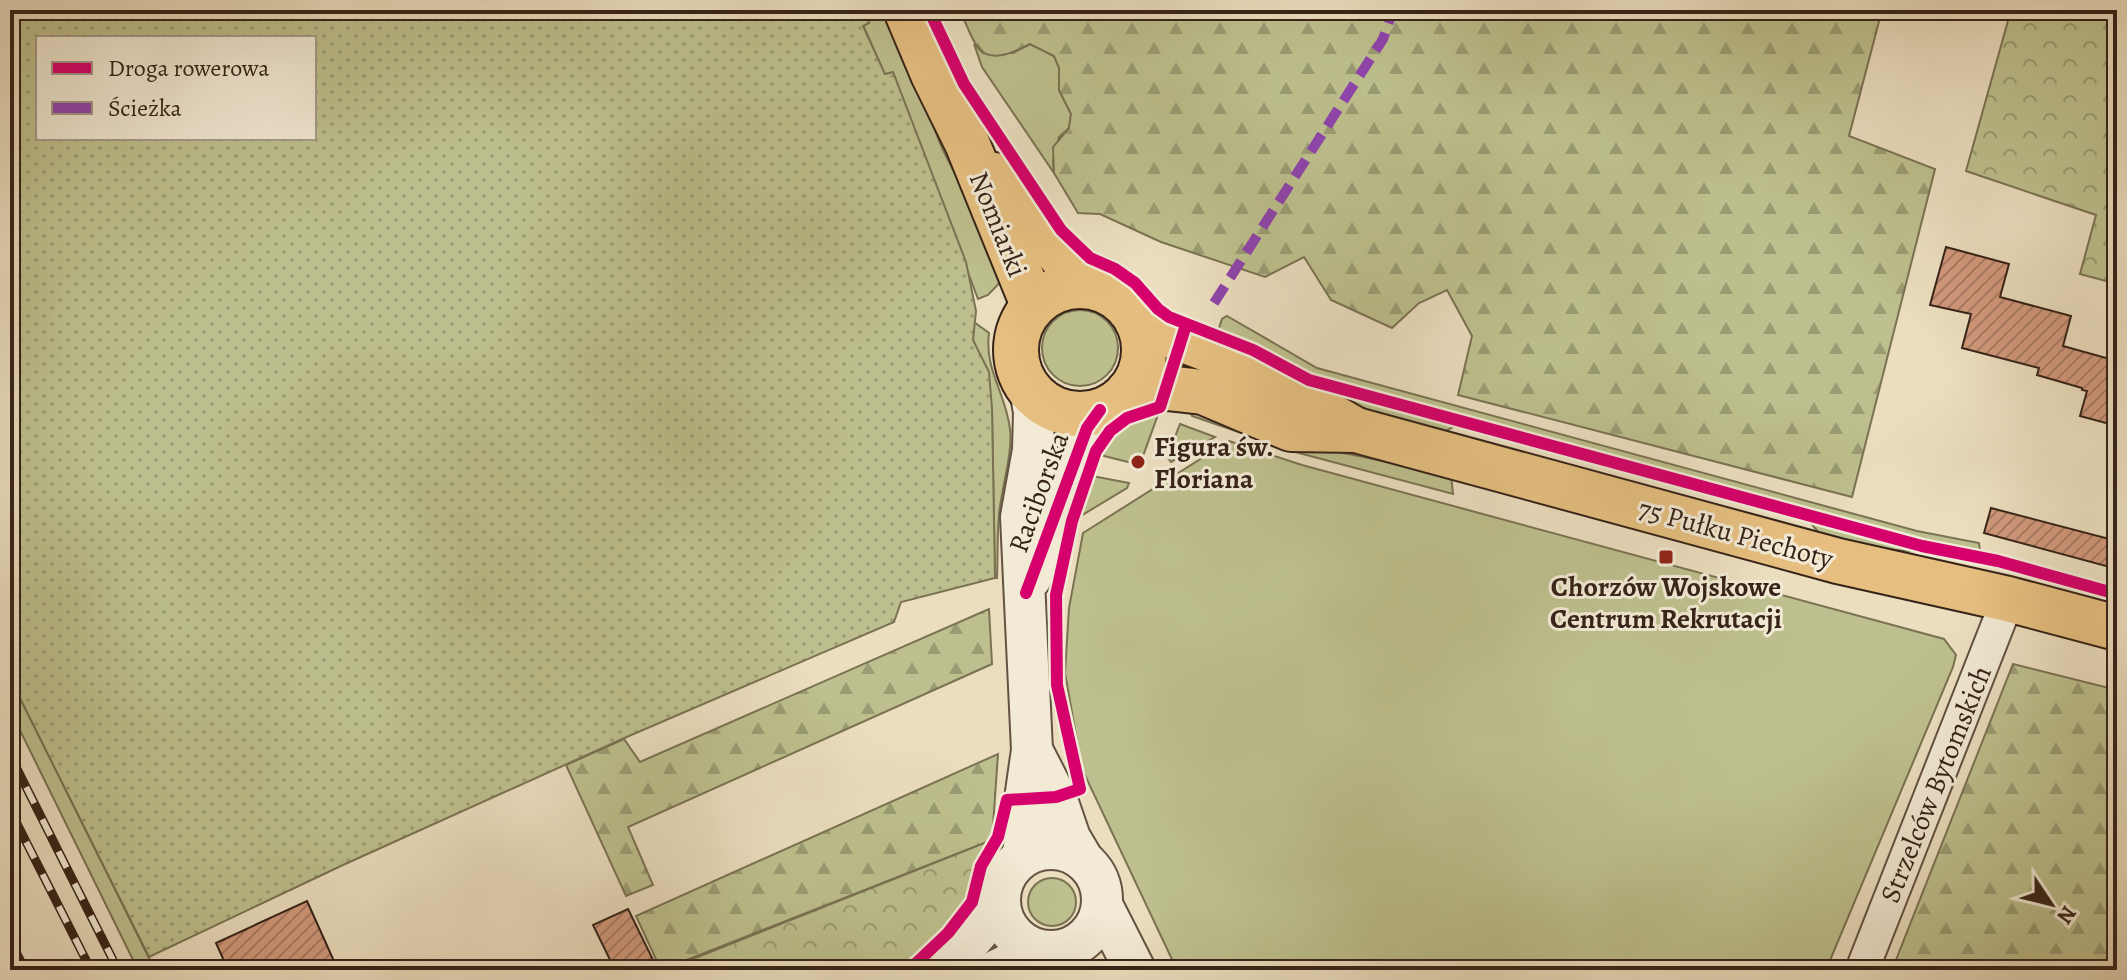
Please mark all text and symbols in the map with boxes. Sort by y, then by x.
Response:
legend [36,36,316,140]
text: Droga rowerowa [108,52,270,84]
text: Ścieżka [108,92,182,124]
street label: Nomiarki [960,166,1036,283]
street label: Raciborska [1000,427,1078,558]
place label: Figura św. Floriana [1154,428,1274,498]
marker: Figura św. Floriana [1129,453,1147,471]
street label: 75 Pułku Piechoty [1634,490,1838,578]
marker: Chorzów Wojskowe Centrum Rekrutacji [1657,548,1675,566]
place label: Chorzów Wojskowe Centrum Rekrutacji [1550,568,1782,638]
street label: Strzelców Bytomskich [1871,660,2001,909]
north arrow [2011,864,2091,944]
text: N [2050,900,2083,930]

